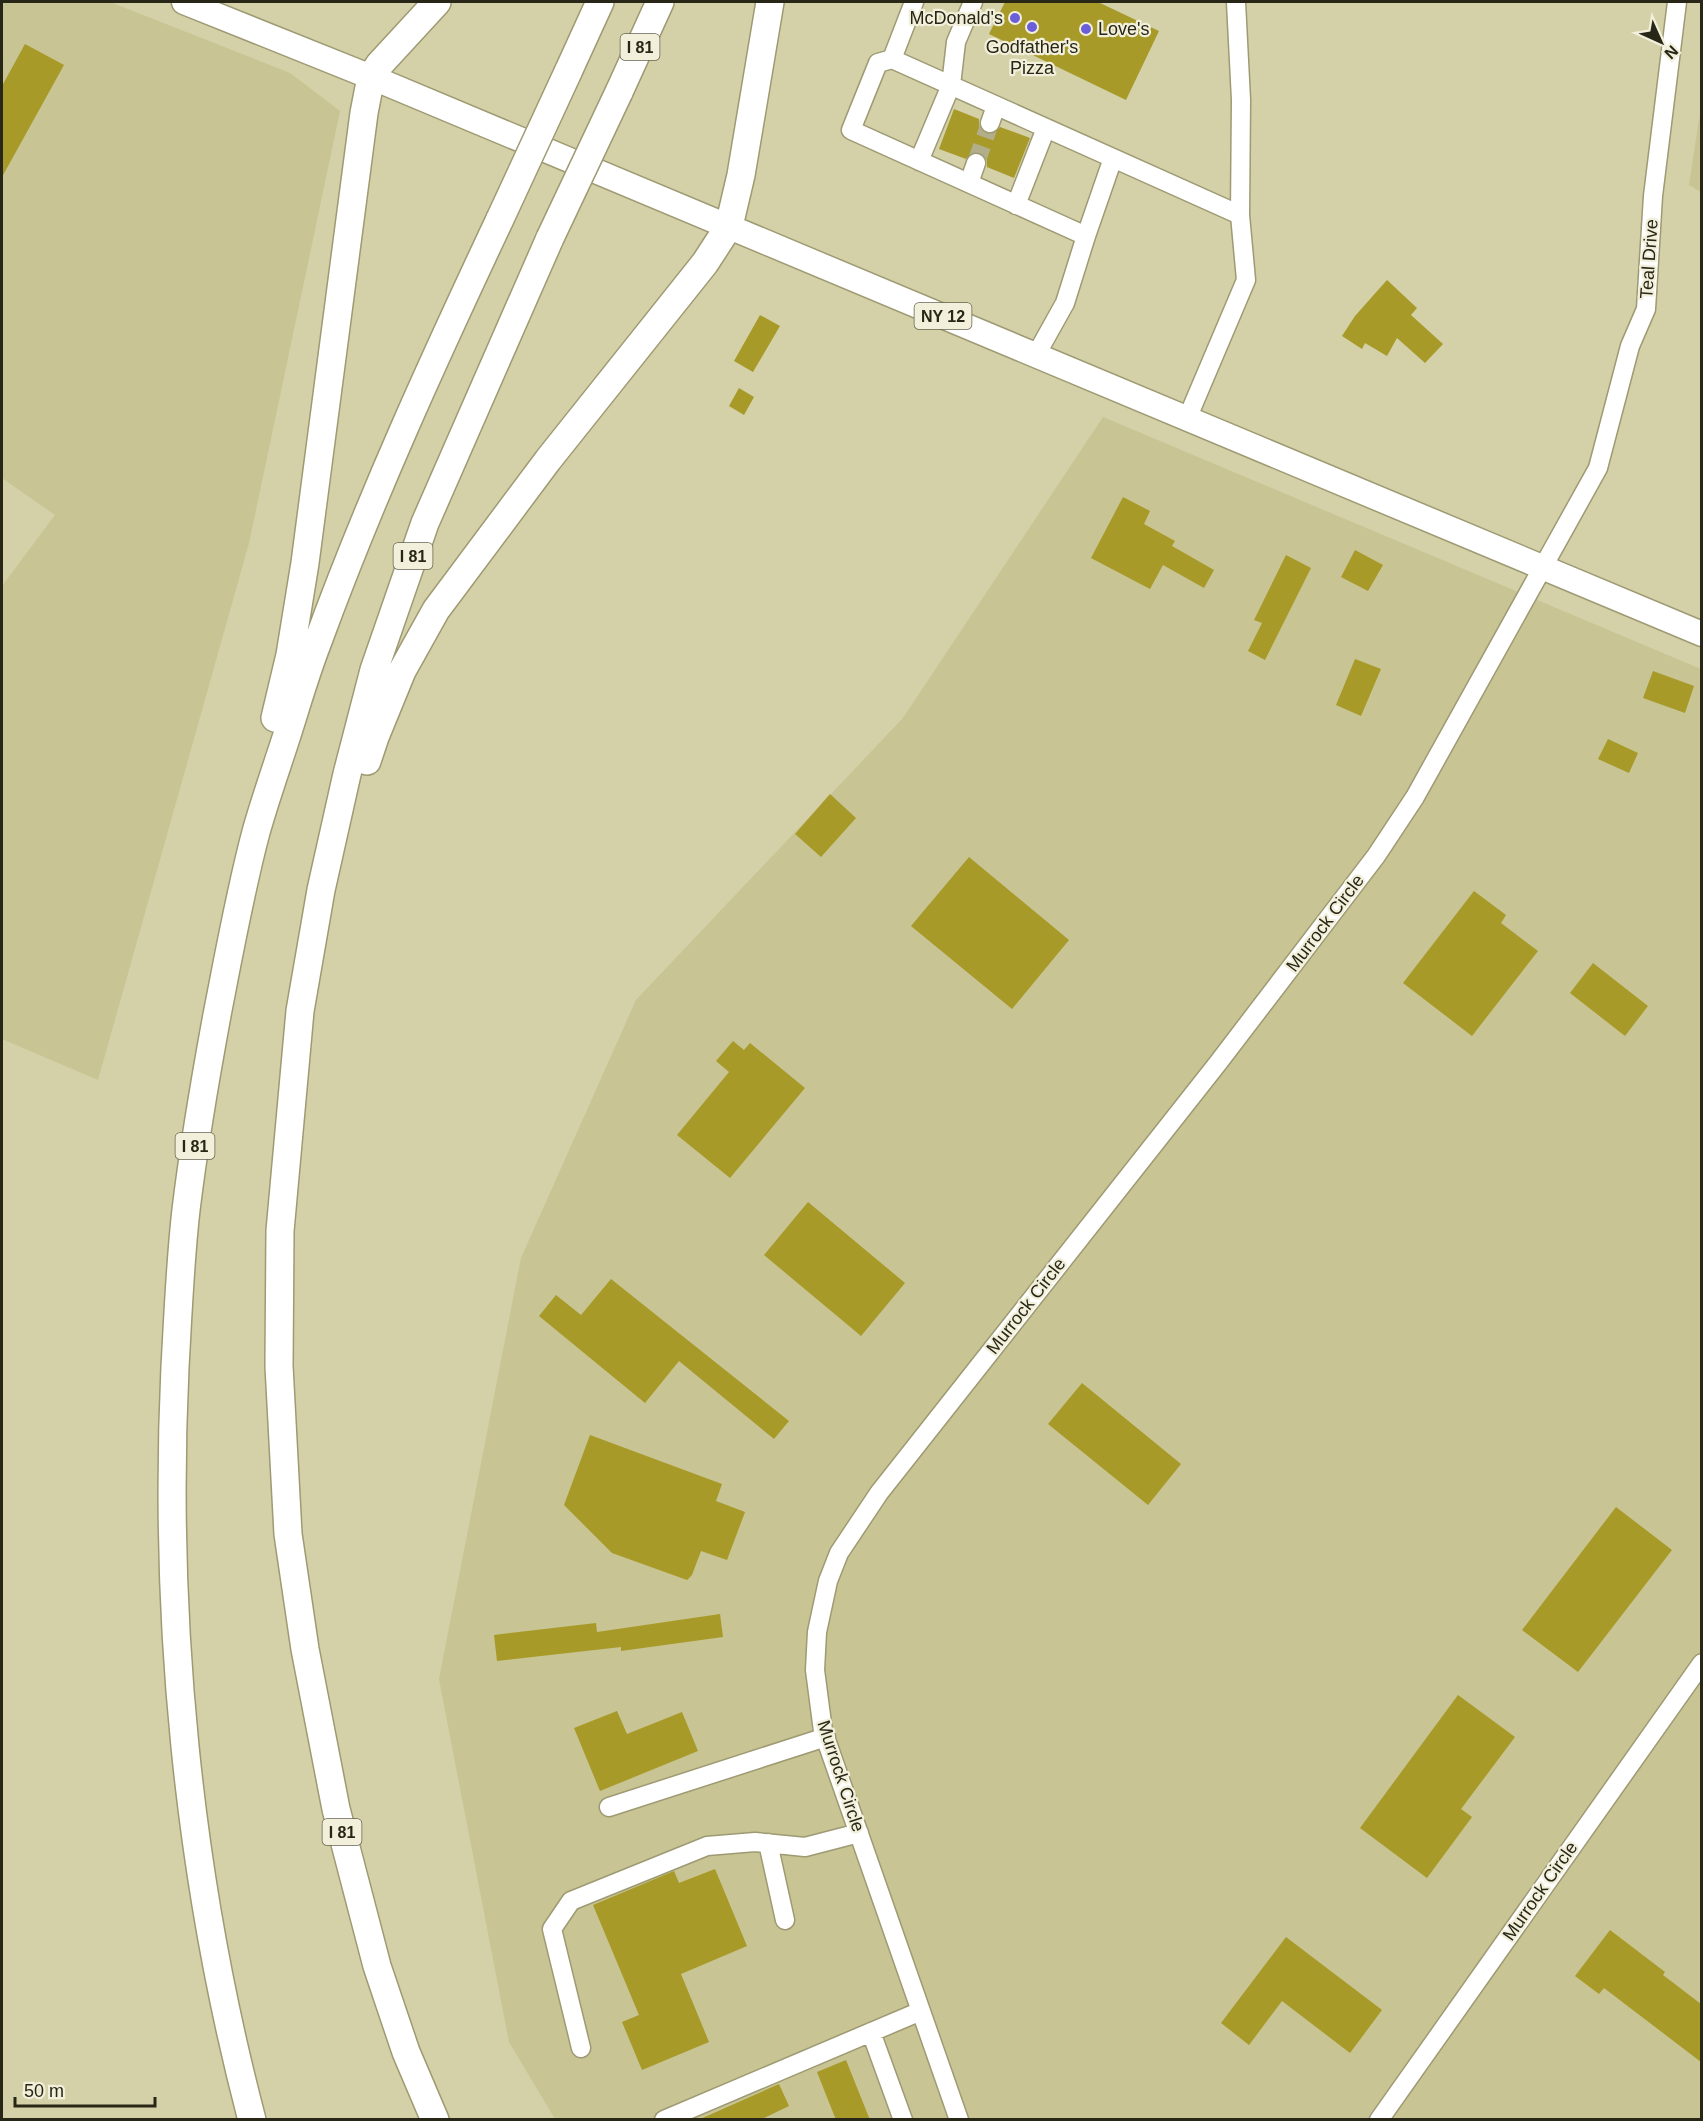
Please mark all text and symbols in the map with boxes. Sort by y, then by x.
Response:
place label: McDonald's [910,8,1003,28]
marker: McDonald's [1008,11,1022,25]
north arrow [1631,12,1691,72]
place label: Love's [1098,19,1149,39]
marker: Godfather's Pizza [1025,20,1039,34]
marker: Love's [1079,22,1093,36]
road number: I 81 [620,34,660,60]
place label: Godfather's Pizza [986,37,1078,78]
text: N [1661,42,1681,62]
street label: Teal Drive [1636,218,1662,300]
road number: NY 12 [914,303,972,329]
road number: I 81 [394,543,432,569]
street label: Murrock Circle [1282,871,1368,975]
road number: I 81 [176,1133,214,1159]
street label: Murrock Circle [982,1254,1070,1358]
street label: Murrock Circle [814,1718,868,1834]
road number: I 81 [322,1819,362,1845]
street label: Murrock Circle [1499,1838,1581,1944]
scale bar [15,2070,154,2108]
text: 50 m [24,2081,64,2101]

